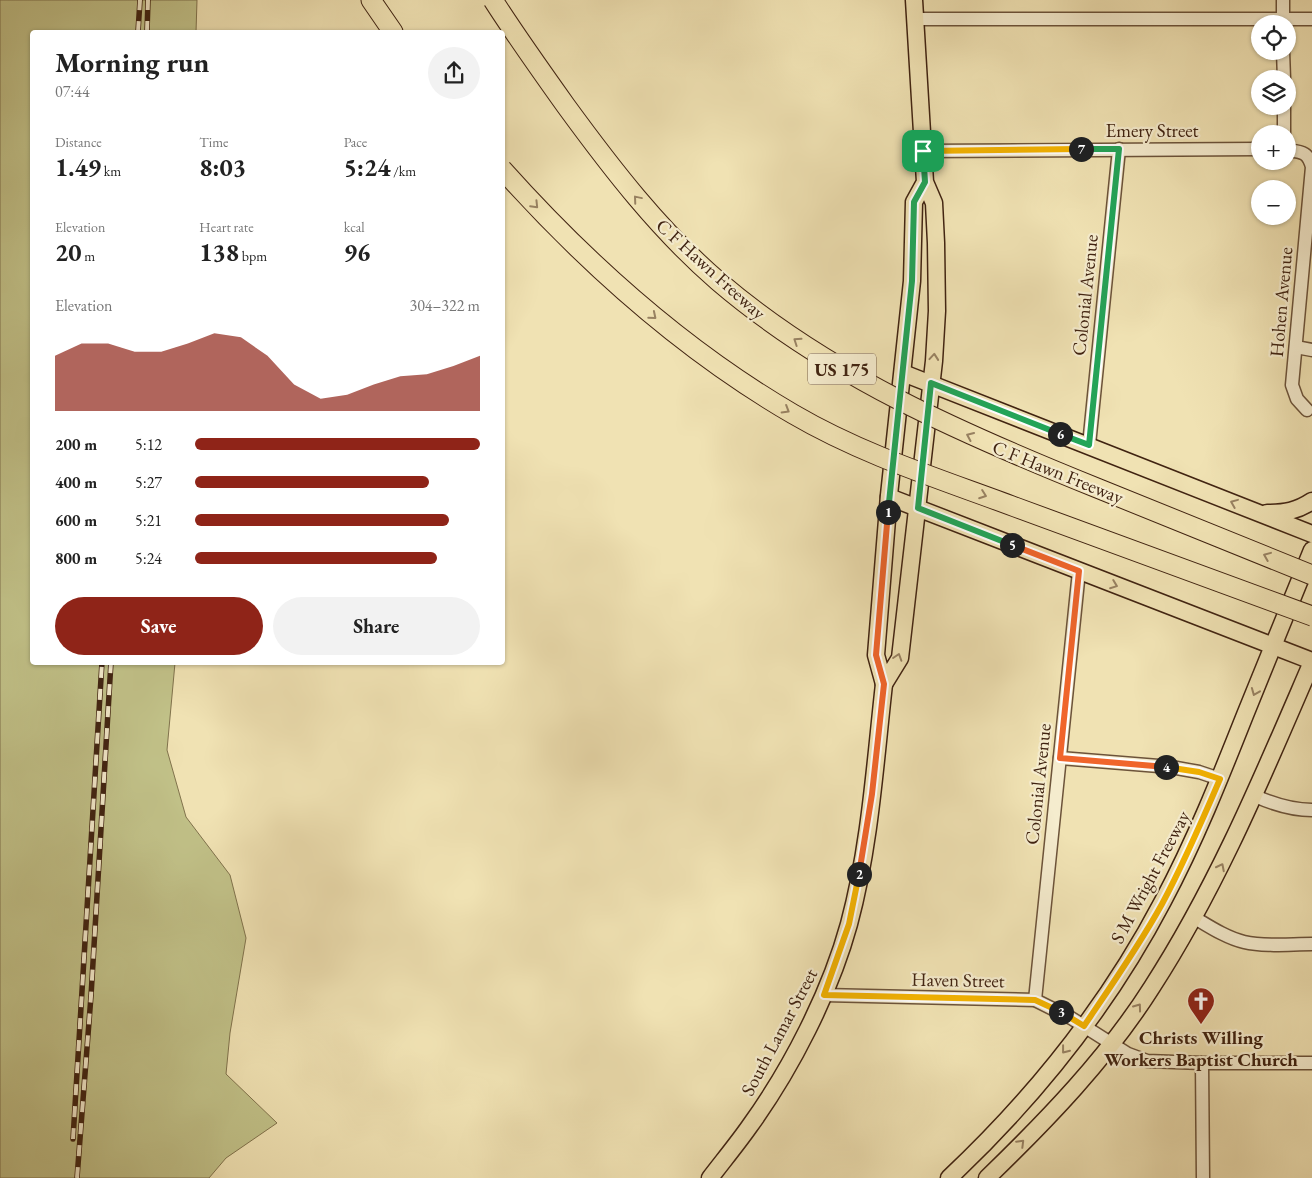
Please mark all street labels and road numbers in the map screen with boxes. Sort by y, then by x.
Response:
street label: Emery Street [1105,118,1199,143]
street label: C F Hawn Freeway [651,213,772,325]
street label: Colonial Avenue [1066,233,1104,357]
street label: Hohen Avenue [1264,246,1298,358]
road number: US 175 [808,354,876,384]
street label: C F Hawn Freeway [989,434,1128,510]
street label: Colonial Avenue [1019,722,1057,846]
street label: S M Wright Freeway [1104,806,1196,948]
street label: South Lamar Street [735,964,823,1100]
street label: Haven Street [911,967,1005,993]

